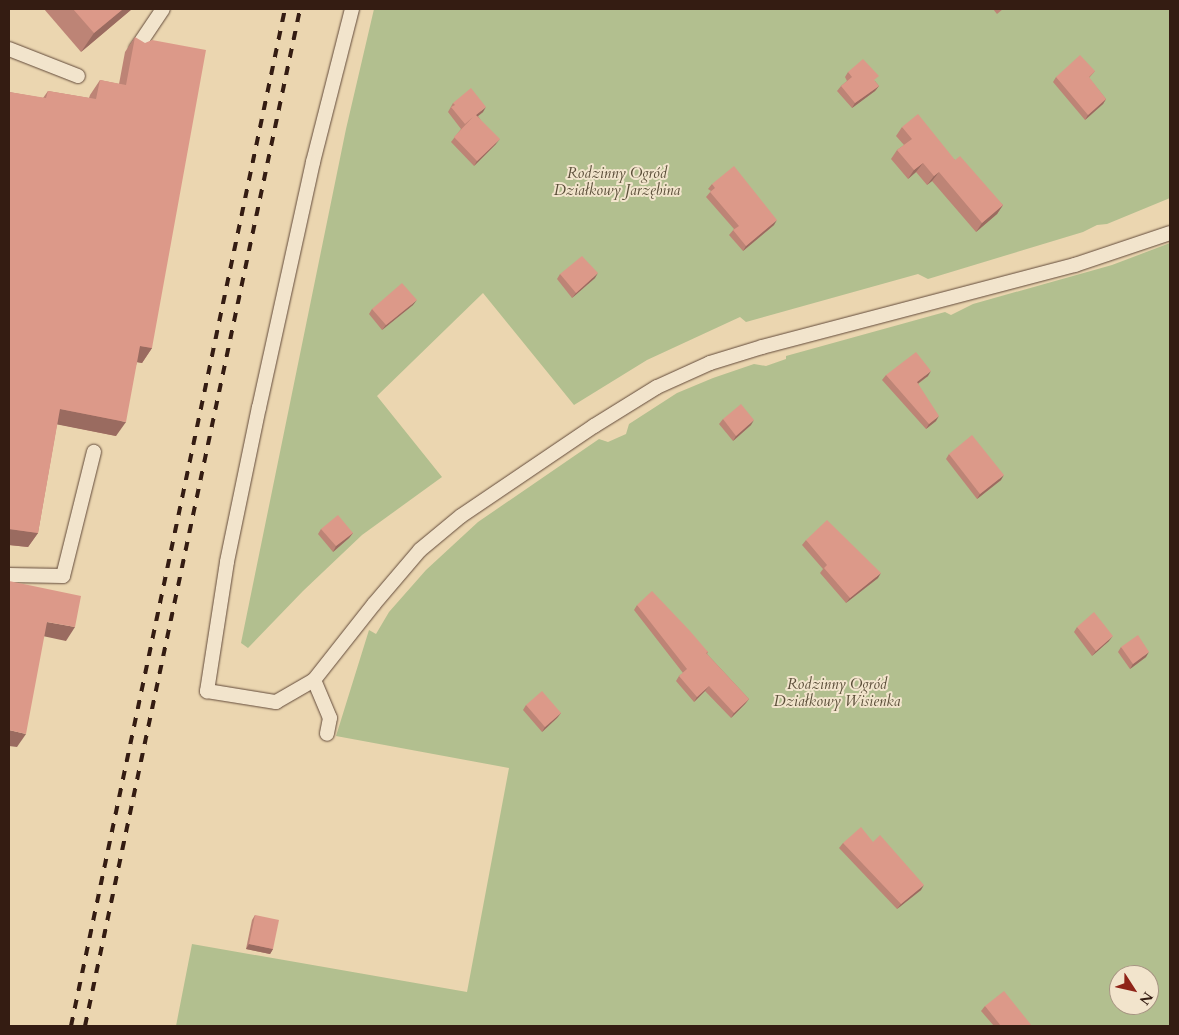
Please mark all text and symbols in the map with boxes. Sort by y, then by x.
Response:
park label: Rodzinny Ogród Działkowy Jarzębina [554,164,680,199]
park label: Rodzinny Ogród Działkowy Wisienka [774,675,900,710]
north arrow [1109,965,1159,1015]
text: N [1135,988,1157,1009]

